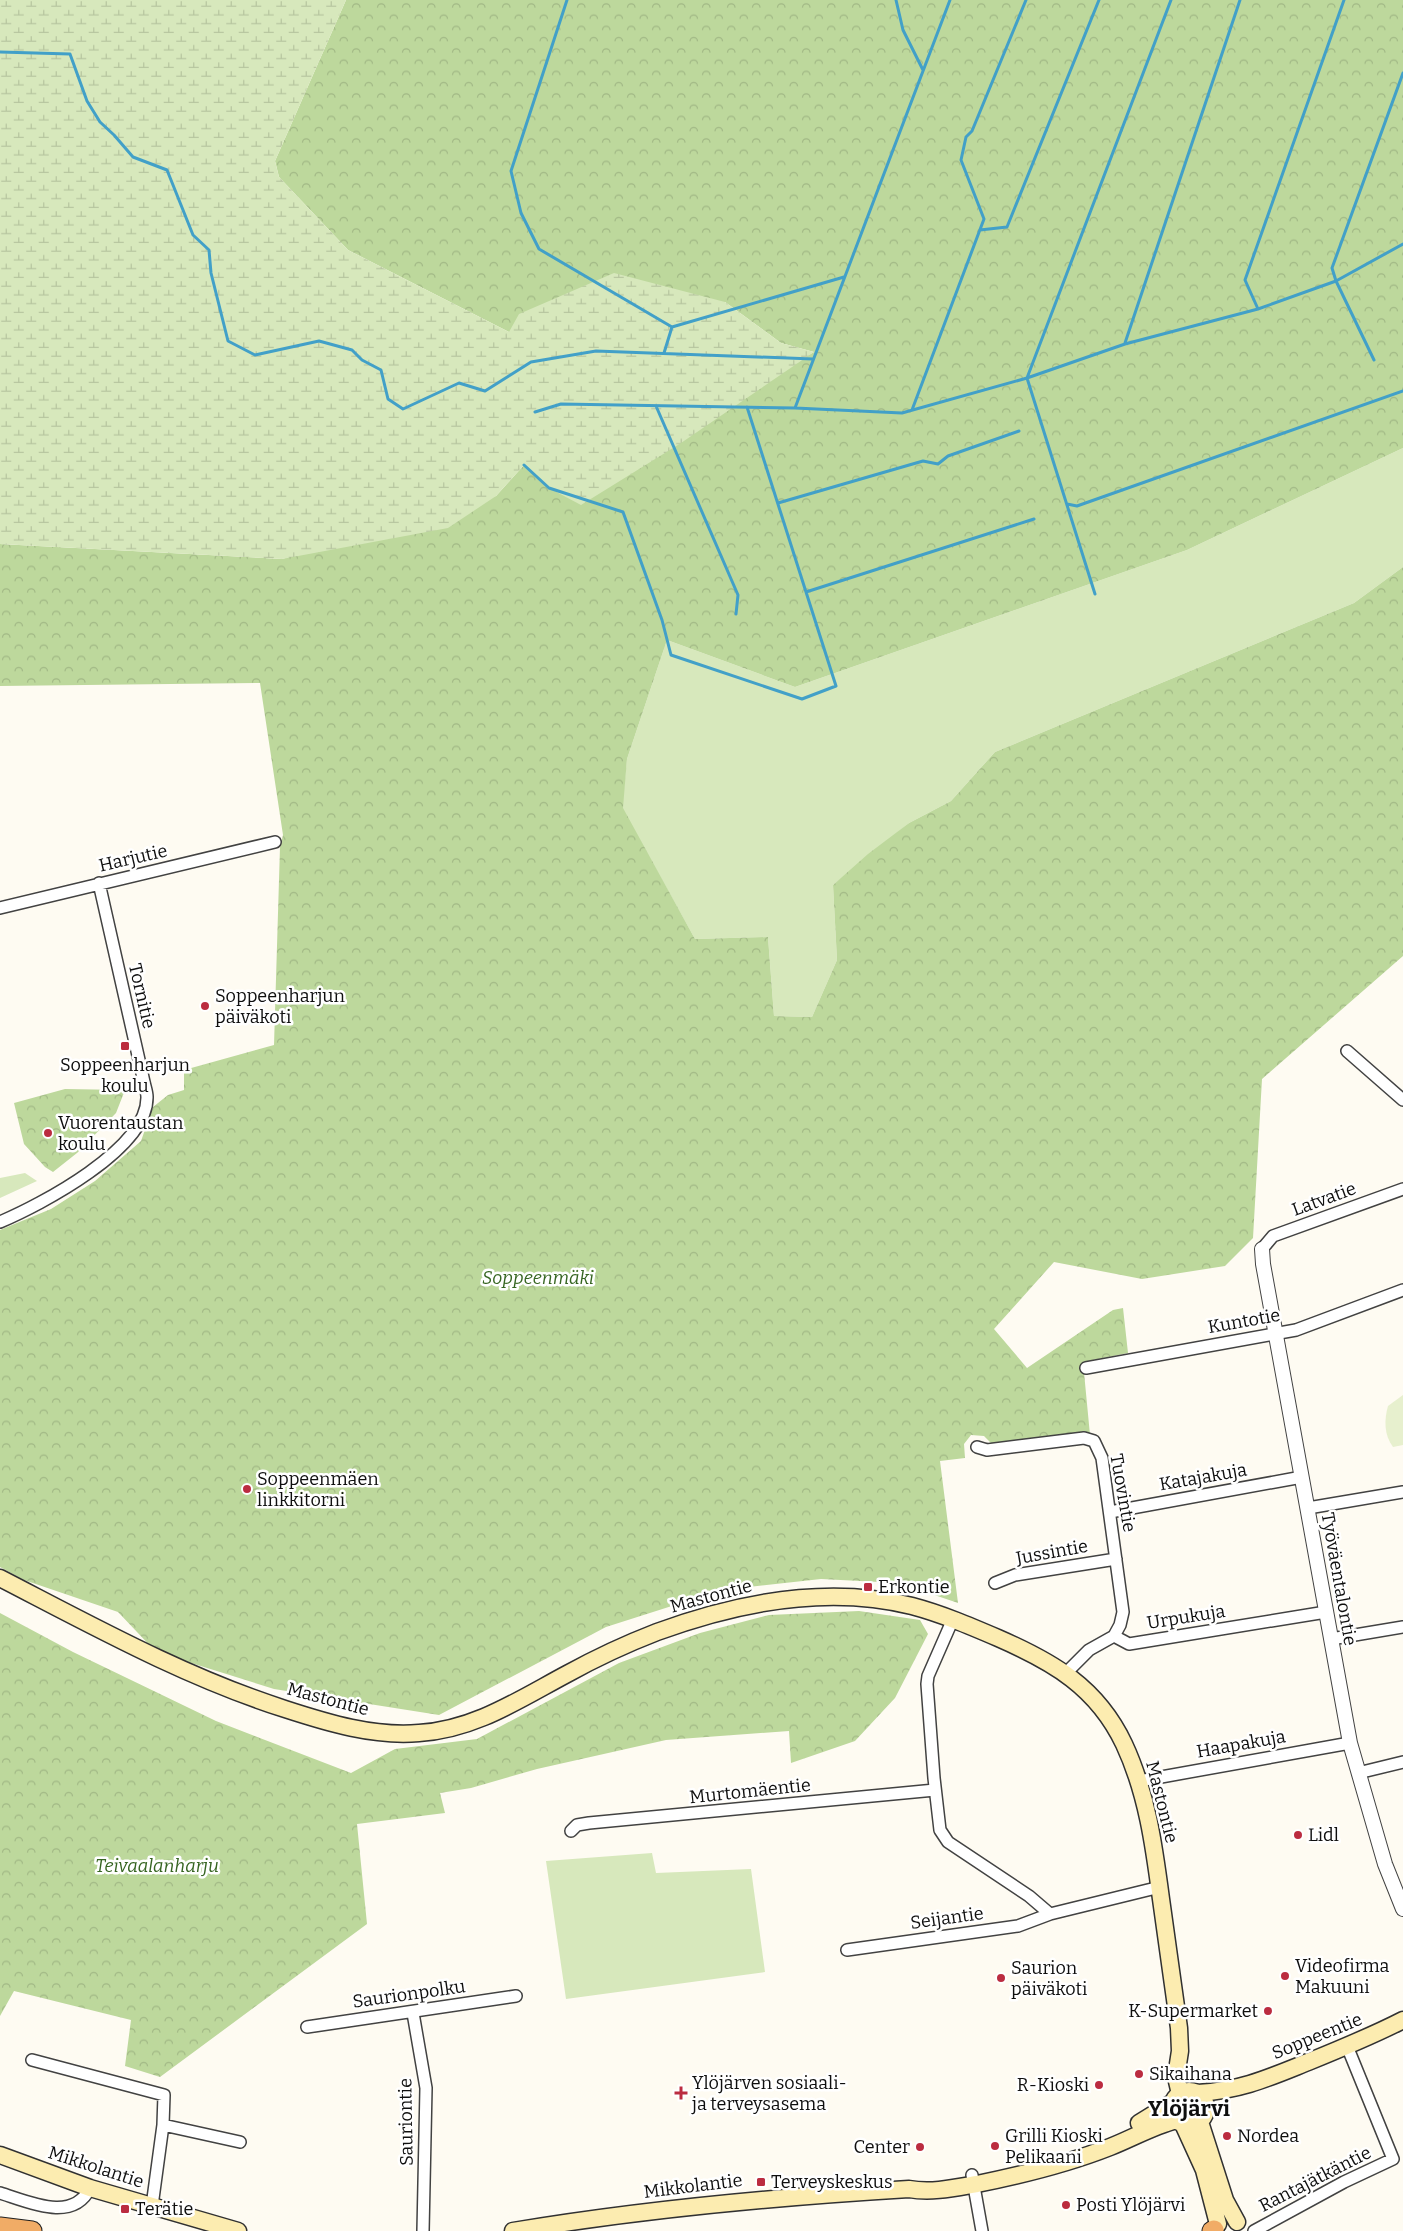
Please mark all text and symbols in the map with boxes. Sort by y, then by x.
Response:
street label: Harjutie [97,839,169,877]
street label: Tornitie [124,961,160,1031]
place label: Soppeenharjun päiväkoti [215,985,346,1028]
marker: Soppeenharjun päiväkoti [199,1000,211,1012]
marker: Soppeenharjun koulu [119,1040,131,1052]
place label: Soppeenharjun koulu [60,1054,191,1097]
place label: Vuorentaustan koulu [58,1112,184,1155]
marker: Vuorentaustan koulu [42,1127,54,1139]
street label: Latvatie [1289,1177,1359,1221]
park label: Soppeenmäki [482,1267,594,1289]
street label: Kuntotie [1206,1304,1282,1338]
street label: Tuovintie [1105,1452,1141,1534]
street label: Katajakuja [1157,1458,1249,1496]
place label: Soppeenmäen linkkitorni [257,1468,379,1511]
marker: Soppeenmäen linkkitorni [241,1483,253,1495]
street label: Työväentalontie [1316,1511,1362,1647]
street label: Jussintie [1013,1535,1090,1569]
street label: Mastontie [668,1575,754,1617]
place label: Erkontie [878,1576,950,1598]
marker: Erkontie [862,1581,874,1593]
street label: Urpukuja [1145,1600,1227,1634]
street label: Mastontie [285,1678,371,1720]
street label: Haapakuja [1195,1725,1287,1763]
street label: Mastontie [1141,1759,1183,1845]
street label: Murtomäentie [688,1774,812,1808]
place label: Lidl [1308,1824,1339,1846]
marker: Lidl [1292,1829,1304,1841]
park label: Teivaalanharju [95,1855,219,1877]
street label: Seijantie [909,1902,985,1934]
place label: Videofirma Makuuni [1295,1955,1390,1998]
place label: Saurion päiväkoti [1011,1957,1087,2000]
marker: Videofirma Makuuni [1279,1970,1291,1982]
marker: Saurion päiväkoti [995,1972,1007,1984]
street label: Saurionpolku [351,1975,467,2013]
place label: K-Supermarket [1128,2000,1258,2022]
marker: K-Supermarket [1262,2005,1274,2017]
street label: Soppeentie [1269,2008,1365,2064]
place label: Sikaihana [1149,2063,1232,2085]
marker: Sikaihana [1133,2068,1145,2080]
place label: Ylöjärven sosiaali- ja terveysasema [691,2072,847,2115]
place label: R-Kioski [1017,2074,1089,2096]
street label: Sauriontie [394,2078,418,2166]
marker: R-Kioski [1093,2079,1105,2091]
marker: Ylöjärven sosiaali- ja terveysasema [674,2086,688,2100]
district label: Ylöjärvi [1148,2095,1230,2122]
place label: Grilli Kioski Pelikaani [1005,2125,1103,2168]
place label: Nordea [1237,2125,1299,2147]
marker: Nordea [1221,2130,1233,2142]
place label: Center [854,2136,910,2158]
marker: Grilli Kioski Pelikaani [989,2140,1001,2152]
street label: Mikkolantie [45,2141,147,2193]
marker: Center [914,2141,926,2153]
street label: Rantajätkäntie [1255,2141,1375,2217]
street label: Mikkolantie [642,2169,744,2203]
place label: Terveyskeskus [771,2171,893,2193]
marker: Terveyskeskus [755,2176,767,2188]
place label: Posti Ylöjärvi [1076,2194,1185,2216]
place label: Terätie [135,2198,193,2220]
marker: Posti Ylöjärvi [1060,2199,1072,2211]
marker: Terätie [119,2203,131,2215]

